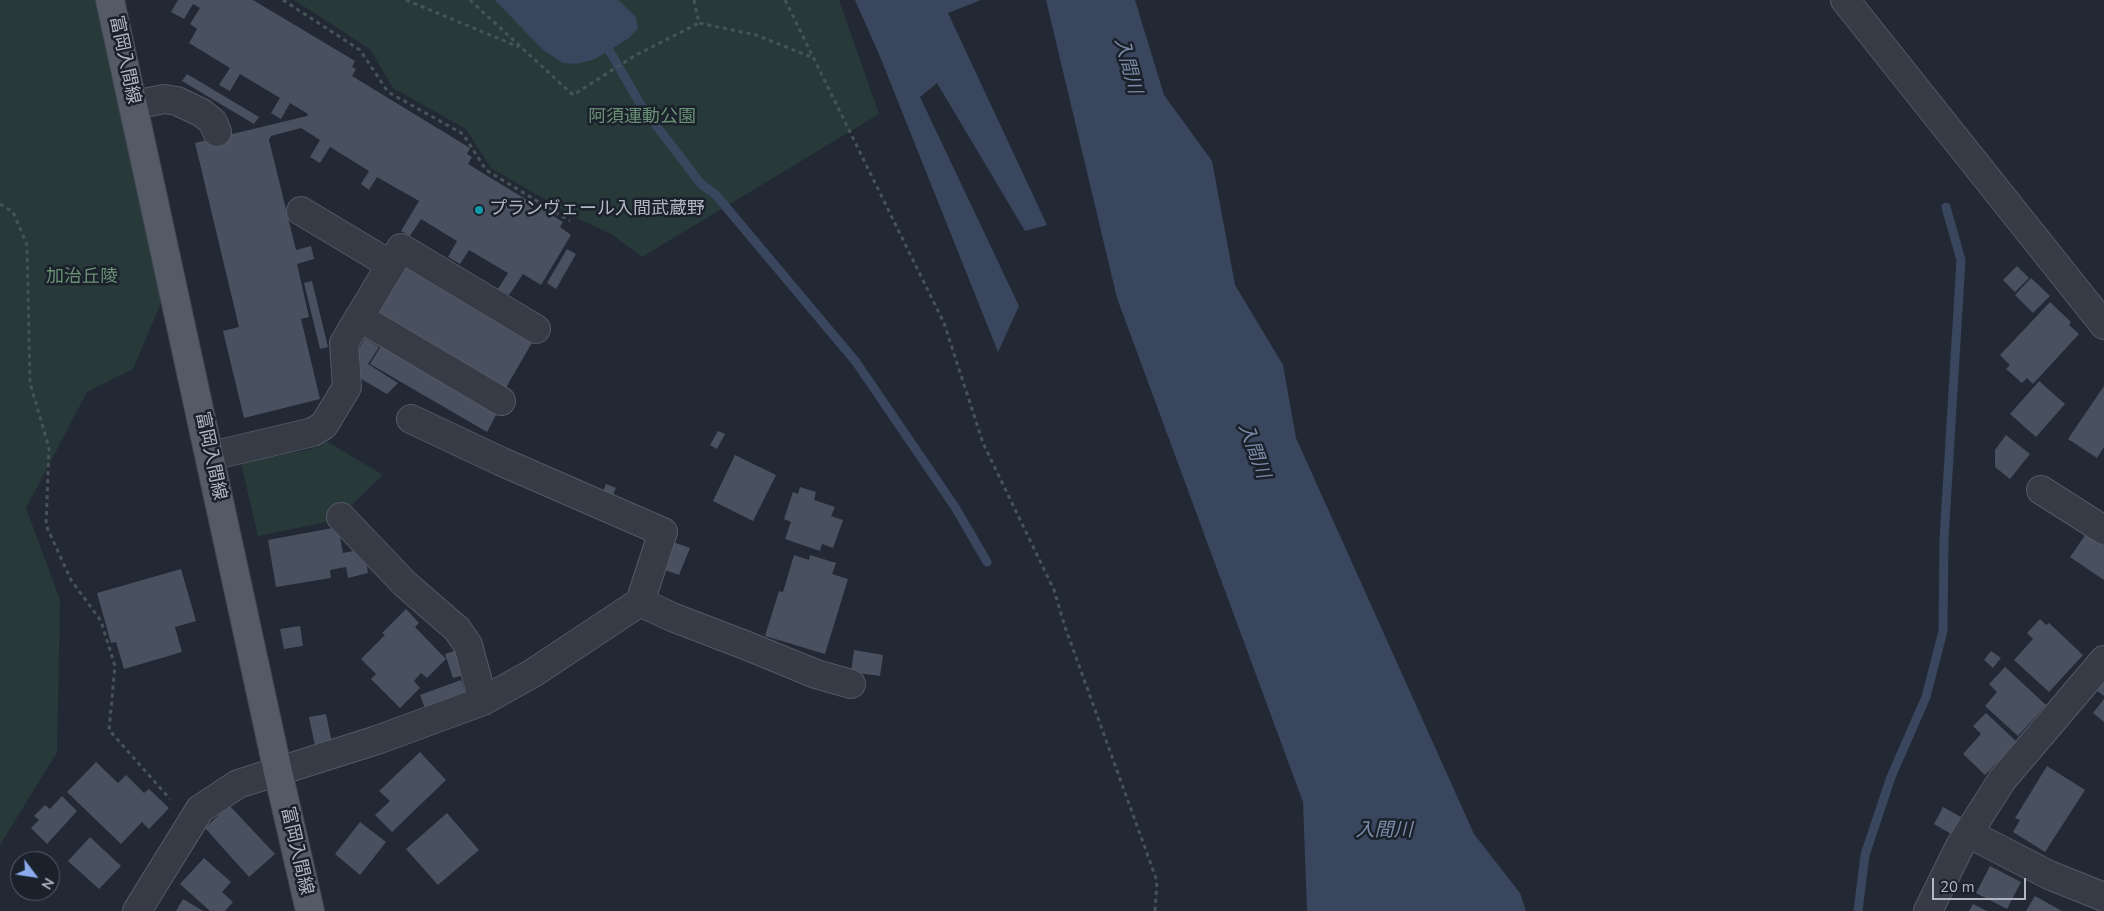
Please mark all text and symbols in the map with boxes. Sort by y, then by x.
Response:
street label: 富岡入間線 [104,14,144,106]
water label: 入間川 [1109,36,1145,96]
park label: 阿須運動公園 [588,107,696,129]
place label: プランヴェール入間武蔵野 [489,199,705,221]
marker: プランヴェール入間武蔵野 [473,204,485,216]
park label: 加治丘陵 [46,267,118,289]
street label: 富岡入間線 [190,410,230,502]
water label: 入間川 [1233,420,1273,482]
street label: 富岡入間線 [275,805,317,897]
water label: 入間川 [1356,820,1412,842]
north arrow [10,851,60,901]
scale bar [1934,868,2028,900]
text: N [37,874,58,893]
text: 20 m [1940,877,1975,897]

